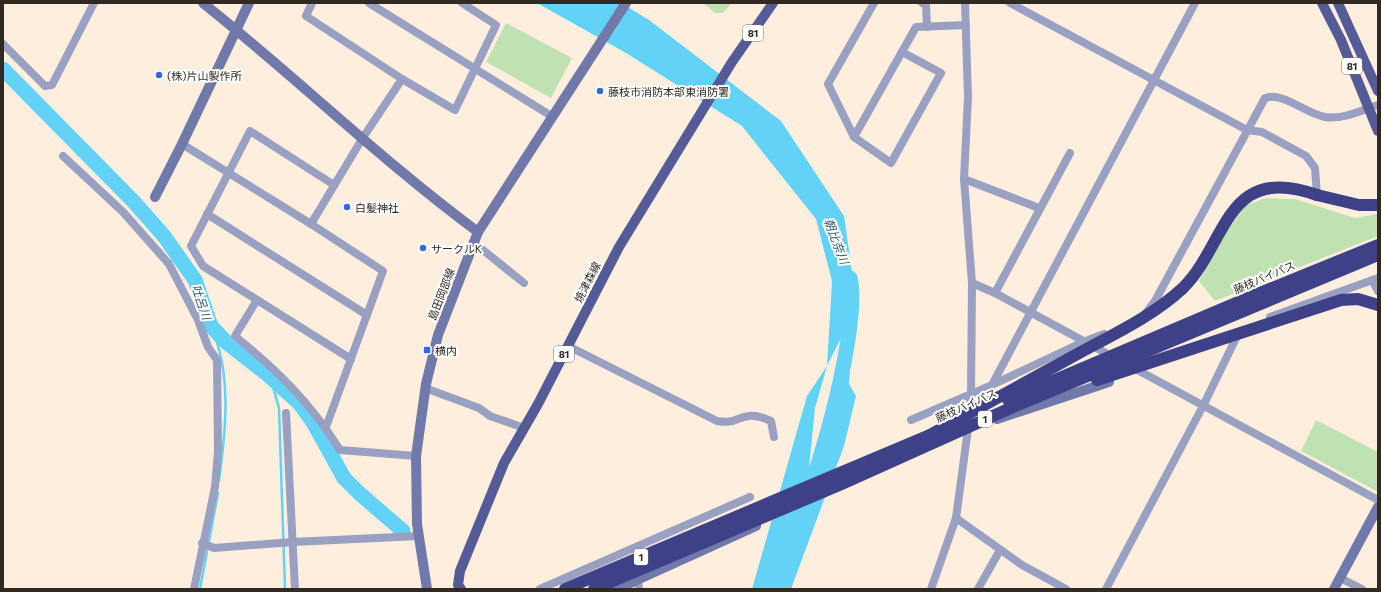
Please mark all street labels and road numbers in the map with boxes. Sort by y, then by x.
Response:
road number: 81 [743,25,763,41]
road number: 81 [1342,58,1362,74]
street label: 藤枝バイパス [1231,258,1297,296]
street label: 焼津森線 [571,259,603,305]
street label: 島田岡部線 [425,266,457,322]
road number: 81 [554,346,574,362]
street label: 藤枝バイパス [933,386,999,424]
road number: 1 [978,411,992,427]
road number: 1 [634,549,648,565]

